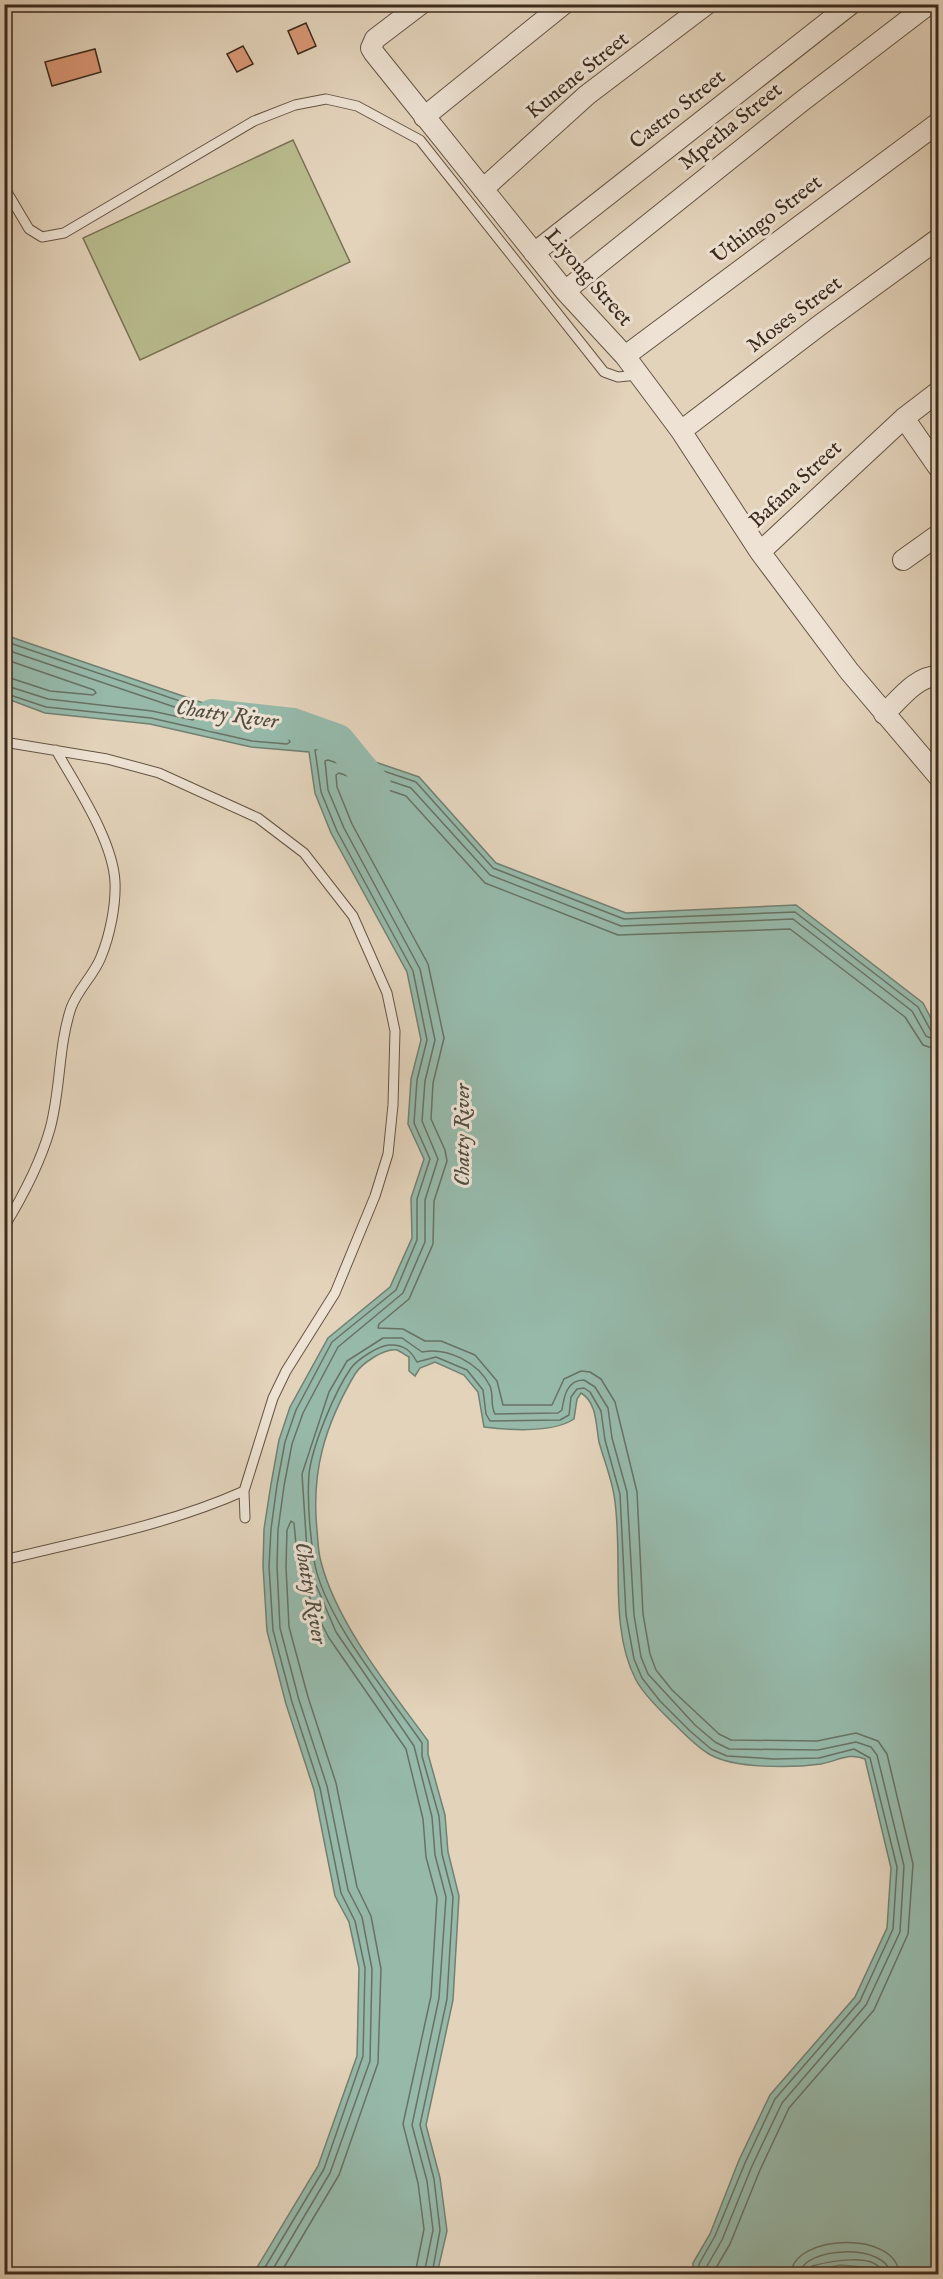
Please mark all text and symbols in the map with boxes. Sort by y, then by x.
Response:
street label: Kunene Street [521,26,635,126]
street label: Castro Street [625,64,731,156]
street label: Mpetha Street [674,77,788,177]
street label: Uthingo Street [706,170,828,270]
street label: Liyong Street [538,223,638,333]
street label: Moses Street [742,271,848,359]
street label: Bafana Street [744,435,848,535]
water label: Chatty River [174,694,281,736]
water label: Chatty River [449,1082,477,1186]
water label: Chatty River [287,1540,333,1648]

